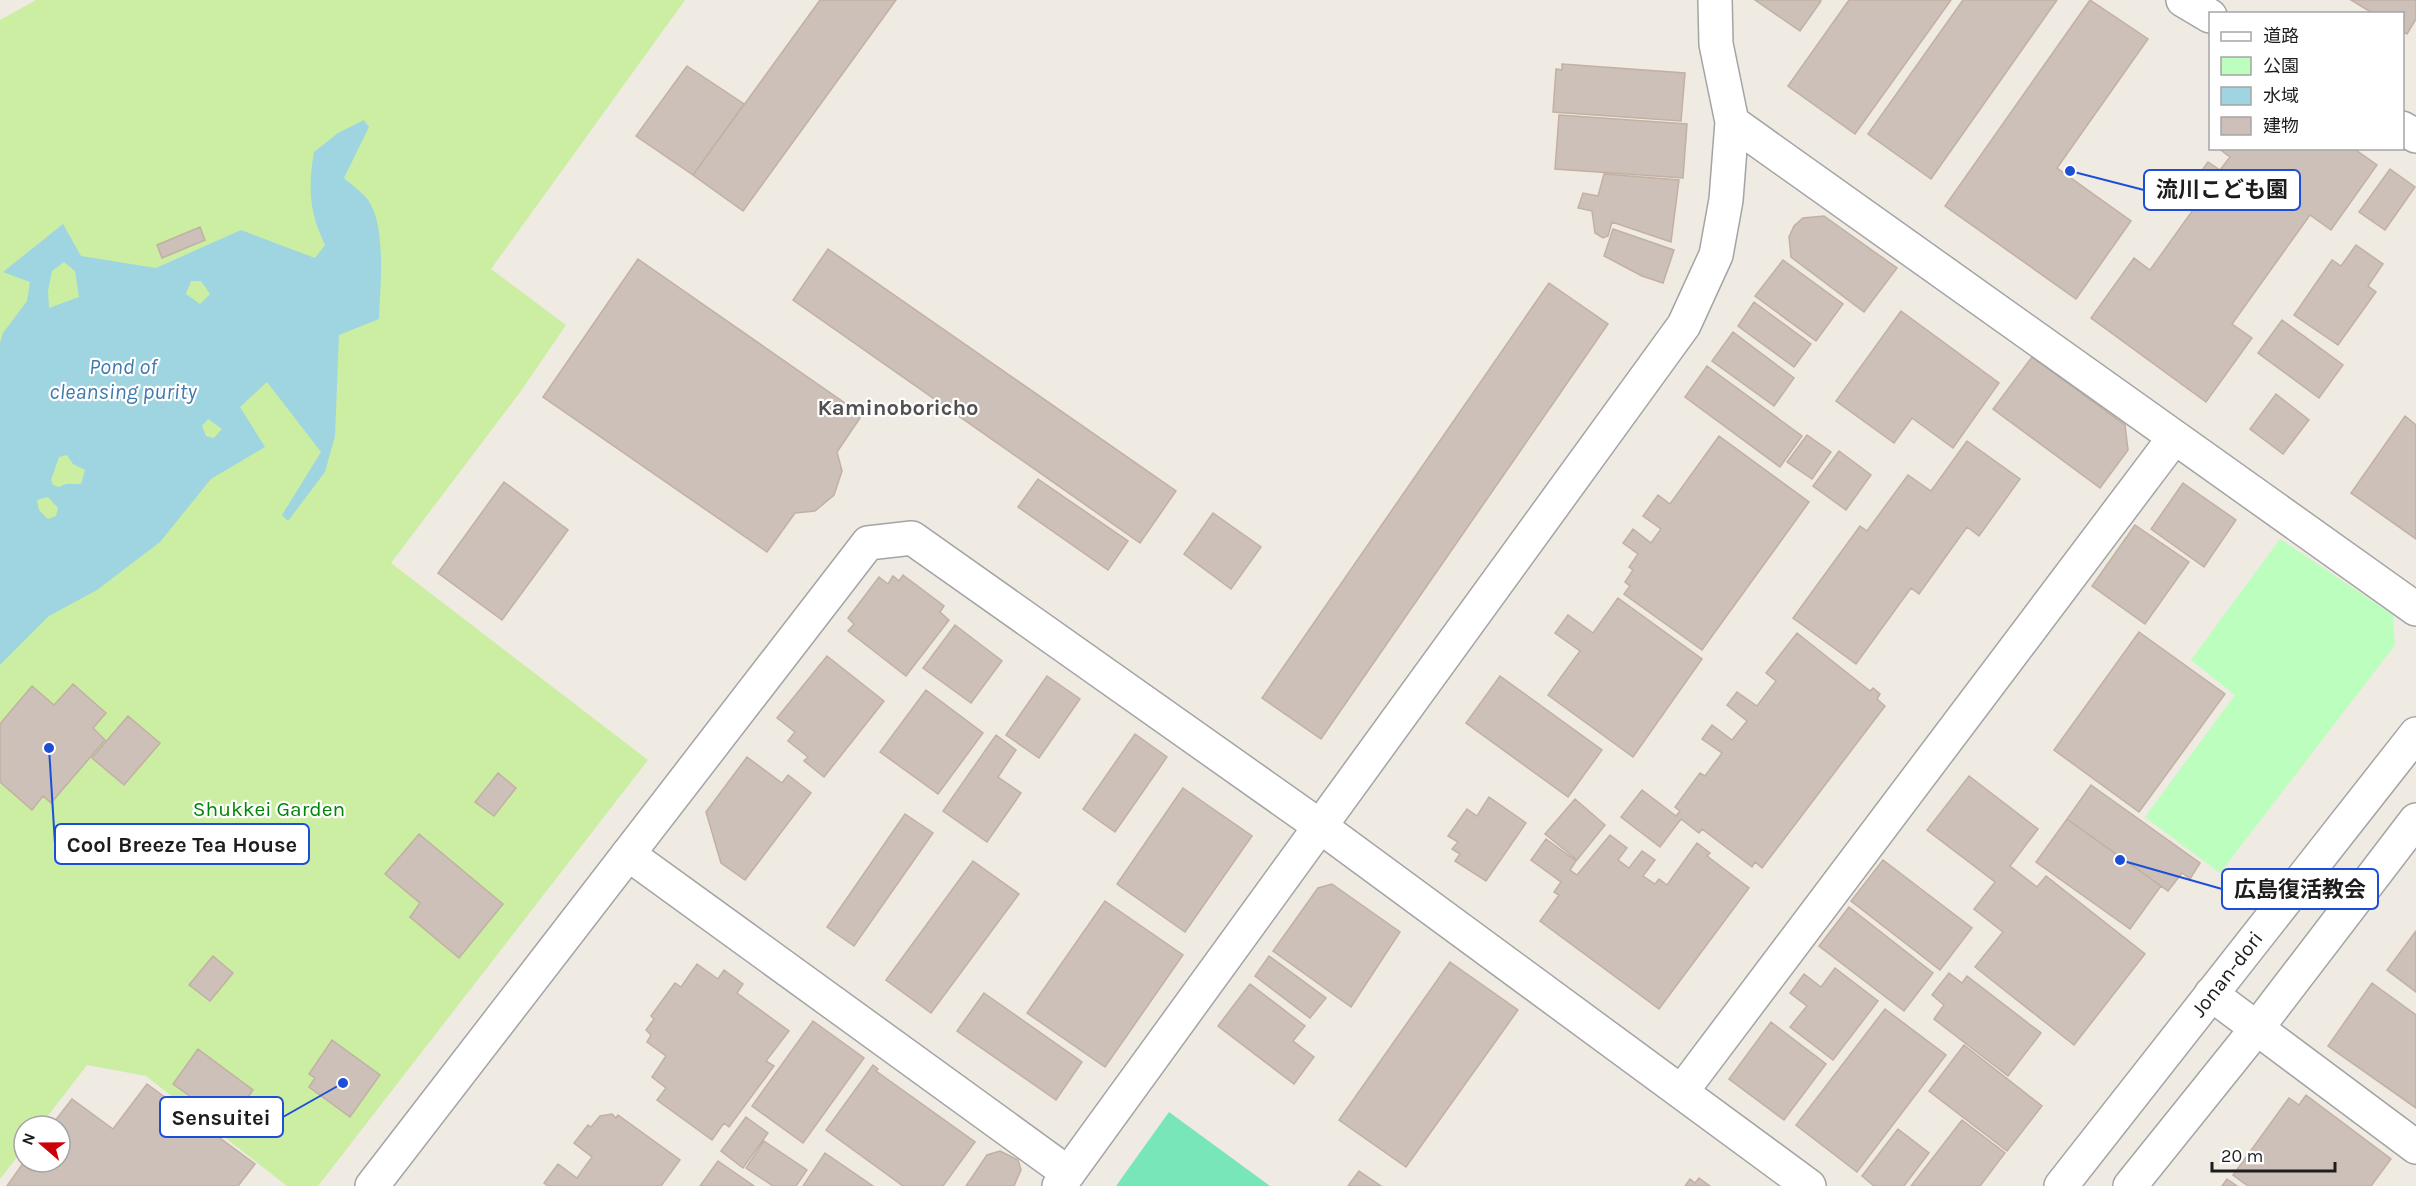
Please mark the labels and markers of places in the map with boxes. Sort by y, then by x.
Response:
callout: 流川こども園 [2144,170,2300,210]
callout: Cool Breeze Tea House [55,824,309,864]
callout: 広島復活教会 [2222,869,2378,909]
callout: Sensuitei [160,1097,283,1137]

